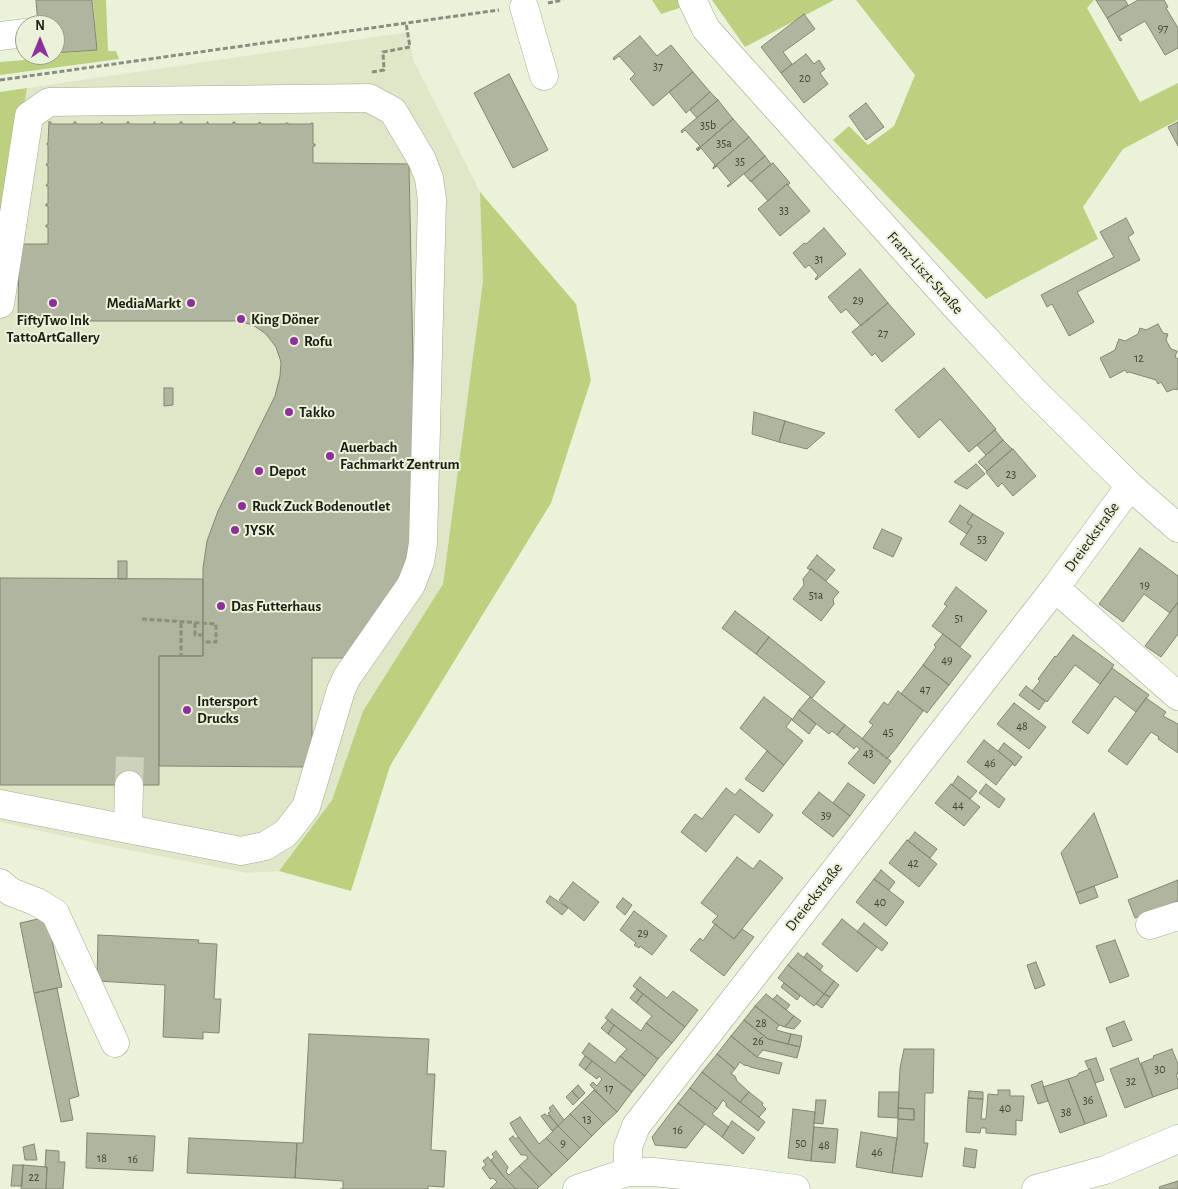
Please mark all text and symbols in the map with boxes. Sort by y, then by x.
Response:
north arrow [15,15,65,65]
text: N [35,19,45,33]
house number: 97 [1158,21,1168,35]
house number: 37 [653,59,663,73]
house number: 20 [799,71,811,85]
house number: 35b [700,118,716,132]
house number: 35a [716,136,732,150]
house number: 35 [735,154,745,168]
house number: 33 [779,203,789,217]
street label: Franz-Liszt-Straße [883,228,967,318]
house number: 31 [814,252,824,266]
house number: 29 [852,293,864,307]
place label: MediaMarkt [107,294,181,312]
marker: FiftyTwo Ink TattoArtGallery [47,297,59,309]
marker: MediaMarkt [185,297,197,309]
place label: King Döner [251,310,319,328]
place label: FiftyTwo Ink TattoArtGallery [6,311,100,346]
marker: King Döner [235,313,247,325]
house number: 27 [878,326,888,340]
place label: Rofu [304,332,332,350]
marker: Rofu [288,335,300,347]
house number: 12 [1134,351,1144,365]
place label: Takko [299,403,335,421]
marker: Takko [283,406,295,418]
place label: Auerbach Fachmarkt Zentrum [340,438,460,473]
marker: Auerbach Fachmarkt Zentrum [324,450,336,462]
place label: Depot [269,462,306,480]
marker: Depot [253,465,265,477]
house number: 23 [1006,467,1016,481]
place label: Ruck Zuck Bodenoutlet [252,497,390,515]
street label: Dreieckstraße [1061,499,1123,575]
marker: Ruck Zuck Bodenoutlet [236,500,248,512]
place label: JYSK [245,521,274,539]
marker: JYSK [229,524,241,536]
house number: 53 [977,532,987,546]
house number: 19 [1140,578,1150,592]
house number: 51a [809,588,823,602]
place label: Das Futterhaus [231,597,321,615]
marker: Das Futterhaus [215,600,227,612]
house number: 51 [954,611,964,625]
house number: 49 [941,653,953,667]
house number: 47 [920,682,930,696]
place label: Intersport Drucks [197,692,258,727]
marker: Intersport Drucks [181,704,193,716]
house number: 48 [1016,719,1028,733]
house number: 45 [883,725,893,739]
house number: 43 [863,746,873,760]
house number: 46 [984,756,996,770]
house number: 44 [952,798,964,812]
house number: 39 [821,808,831,822]
house number: 42 [907,856,919,870]
street label: Dreieckstraße [782,859,846,935]
house number: 40 [874,895,886,909]
house number: 29 [637,926,649,940]
house number: 28 [755,1016,767,1030]
house number: 26 [752,1034,764,1048]
house number: 30 [1154,1062,1166,1076]
house number: 32 [1126,1074,1136,1088]
house number: 17 [604,1081,614,1095]
house number: 36 [1083,1093,1093,1107]
house number: 40 [999,1101,1011,1115]
house number: 38 [1061,1105,1071,1119]
house number: 13 [582,1112,592,1126]
house number: 16 [673,1123,683,1137]
house number: 9 [560,1136,566,1150]
house number: 50 [795,1136,807,1150]
house number: 48 [818,1138,830,1152]
house number: 46 [871,1145,883,1159]
house number: 18 [97,1151,107,1165]
house number: 16 [128,1152,138,1166]
house number: 22 [29,1170,39,1184]

